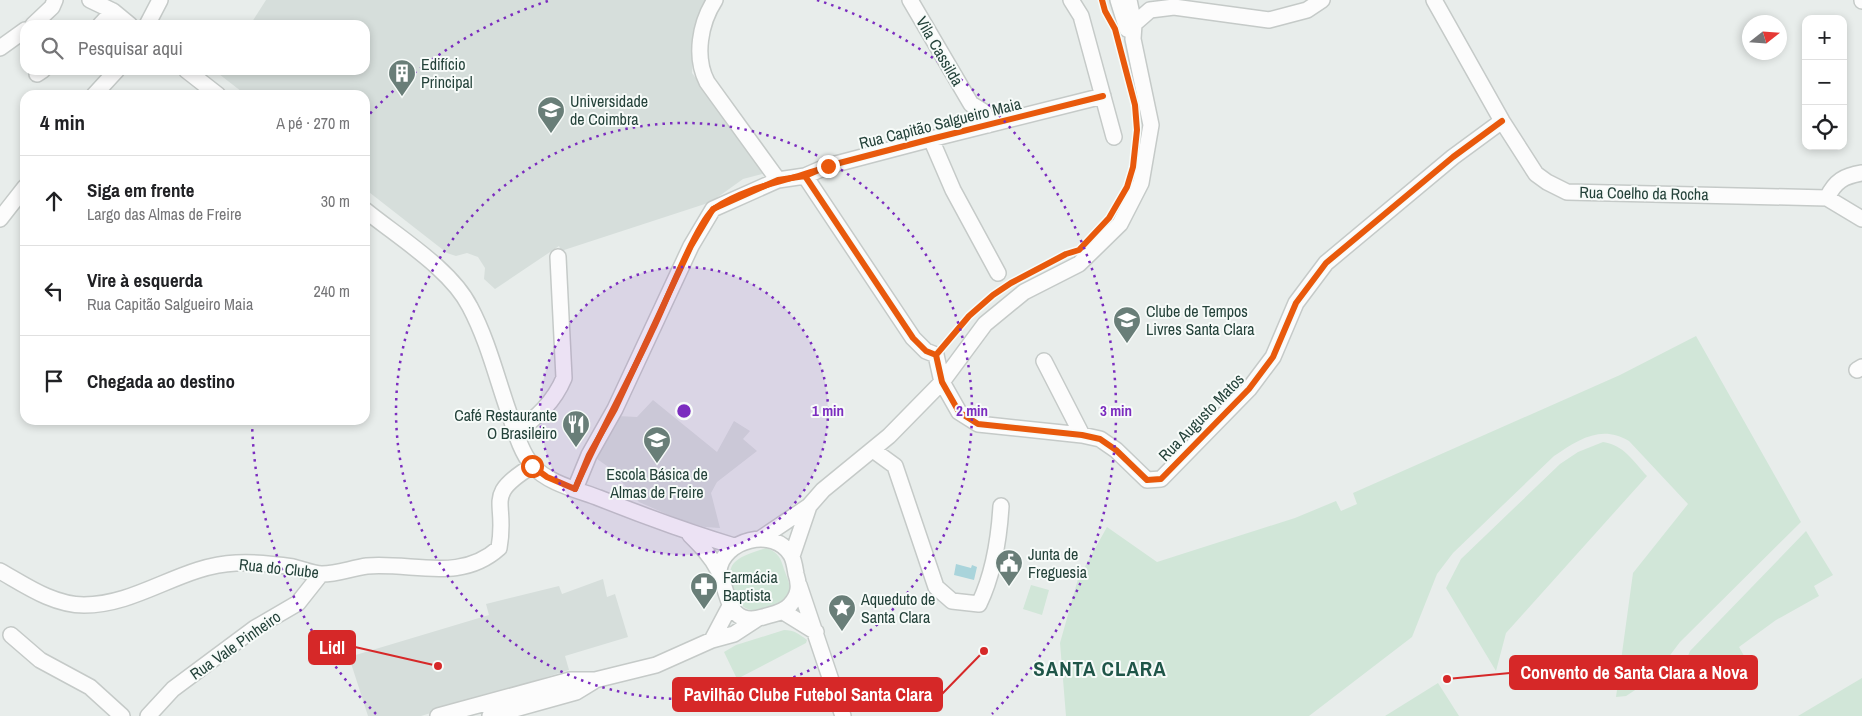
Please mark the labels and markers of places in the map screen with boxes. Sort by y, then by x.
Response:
place label: Edifício Principal [421,53,473,93]
building icon: Edifício Principal [387,58,417,97]
place label: Universidade de Coimbra [570,90,648,130]
school or university icon: Universidade de Coimbra [536,95,566,134]
place label: Clube de Tempos Livres Santa Clara [1146,300,1255,340]
school or university icon: Clube de Tempos Livres Santa Clara [1112,305,1142,344]
centre of rings [675,402,693,420]
place label: Café Restaurante O Brasileiro [454,404,557,444]
restaurant icon: Café Restaurante O Brasileiro [561,409,591,448]
school or university icon: Escola Básica de Almas de Freire [642,425,672,464]
place label: Escola Básica de Almas de Freire [606,463,708,503]
place label: Junta de Freguesia [1028,543,1088,583]
public building icon: Junta de Freguesia [994,548,1024,587]
place label: Farmácia Baptista [723,566,778,606]
pharmacy icon: Farmácia Baptista [689,571,719,610]
place label: Aqueduto de Santa Clara [860,588,935,628]
place icon: Aqueduto de Santa Clara [827,593,857,632]
callout: Lidl [309,631,355,664]
callout: Convento de Santa Clara a Nova [1510,656,1757,689]
callout: Pavilhão Clube Futebol Santa Clara [673,678,942,711]

